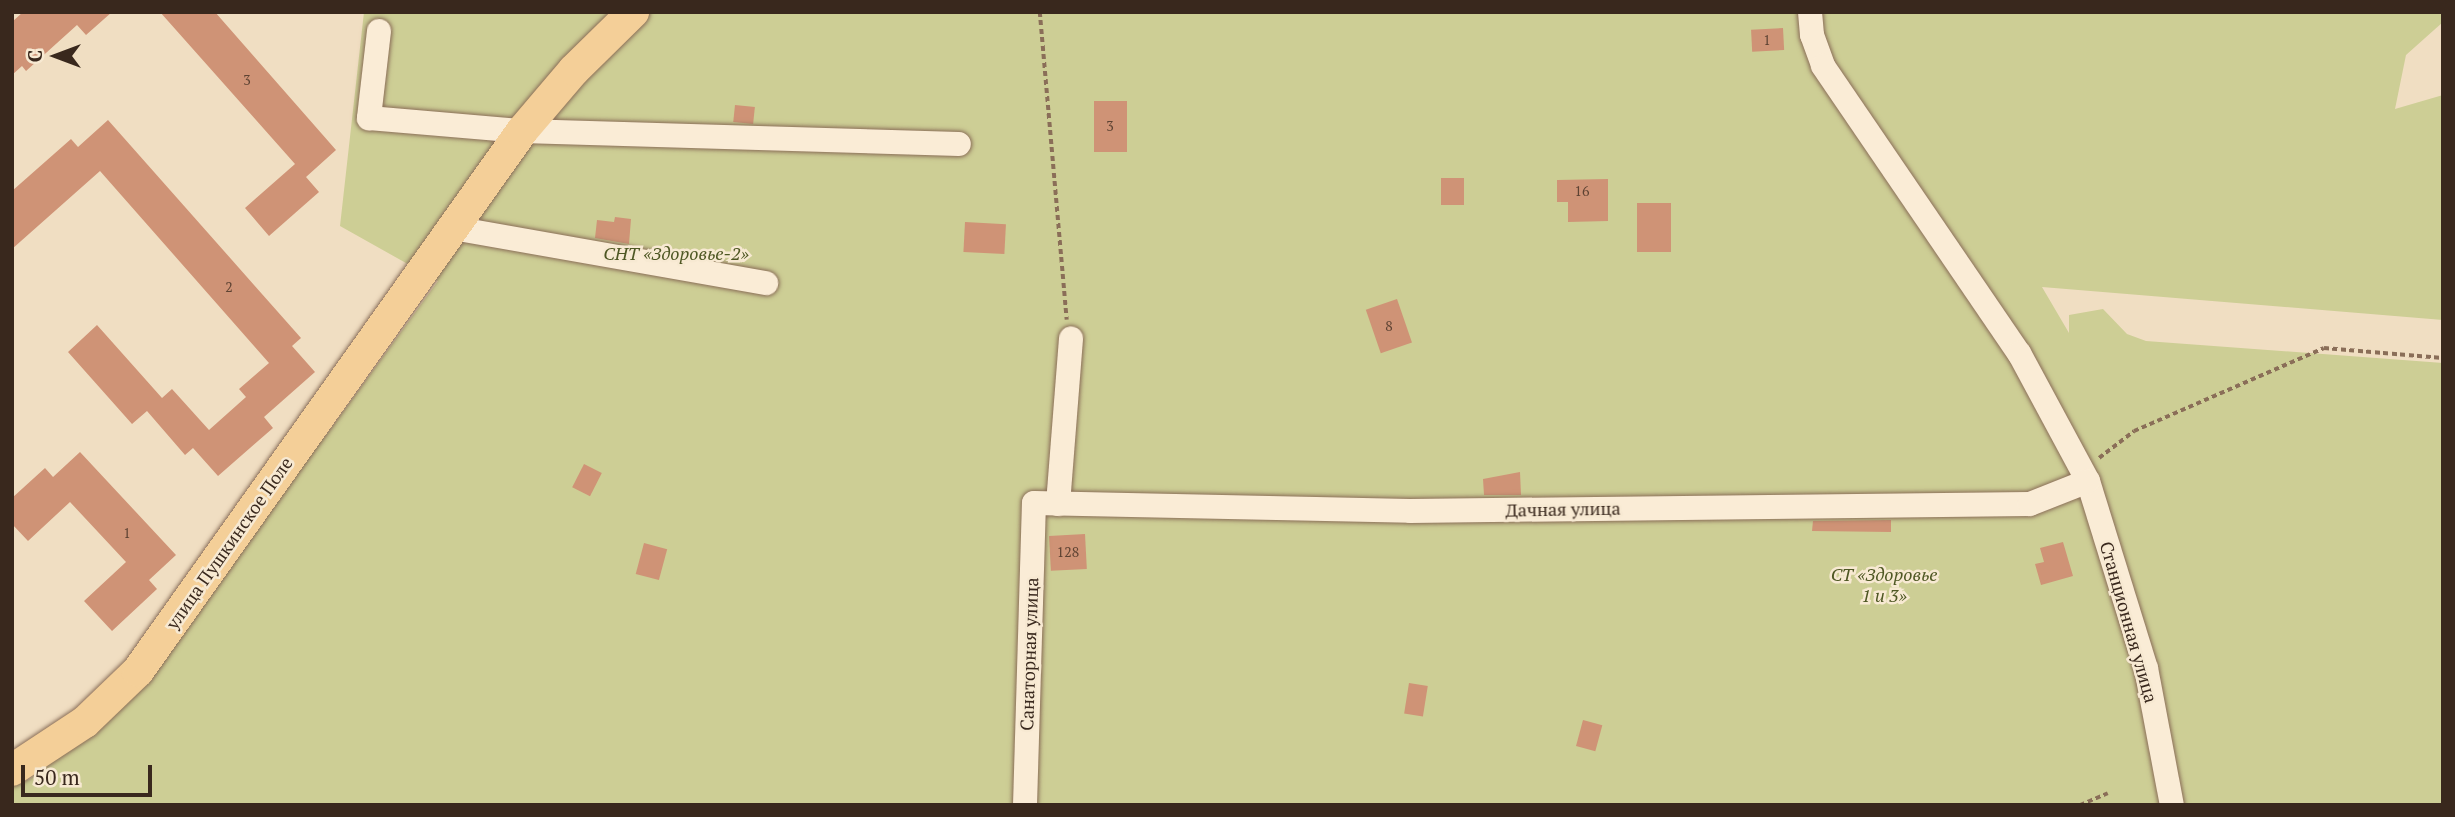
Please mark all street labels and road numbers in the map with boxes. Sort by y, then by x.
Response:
street label: улица Пушкинское Поле [161,453,297,633]
street label: Дачная улица [1505,497,1621,521]
street label: Станционная улица [2096,539,2162,705]
street label: Санаторная улица [1016,577,1042,731]

